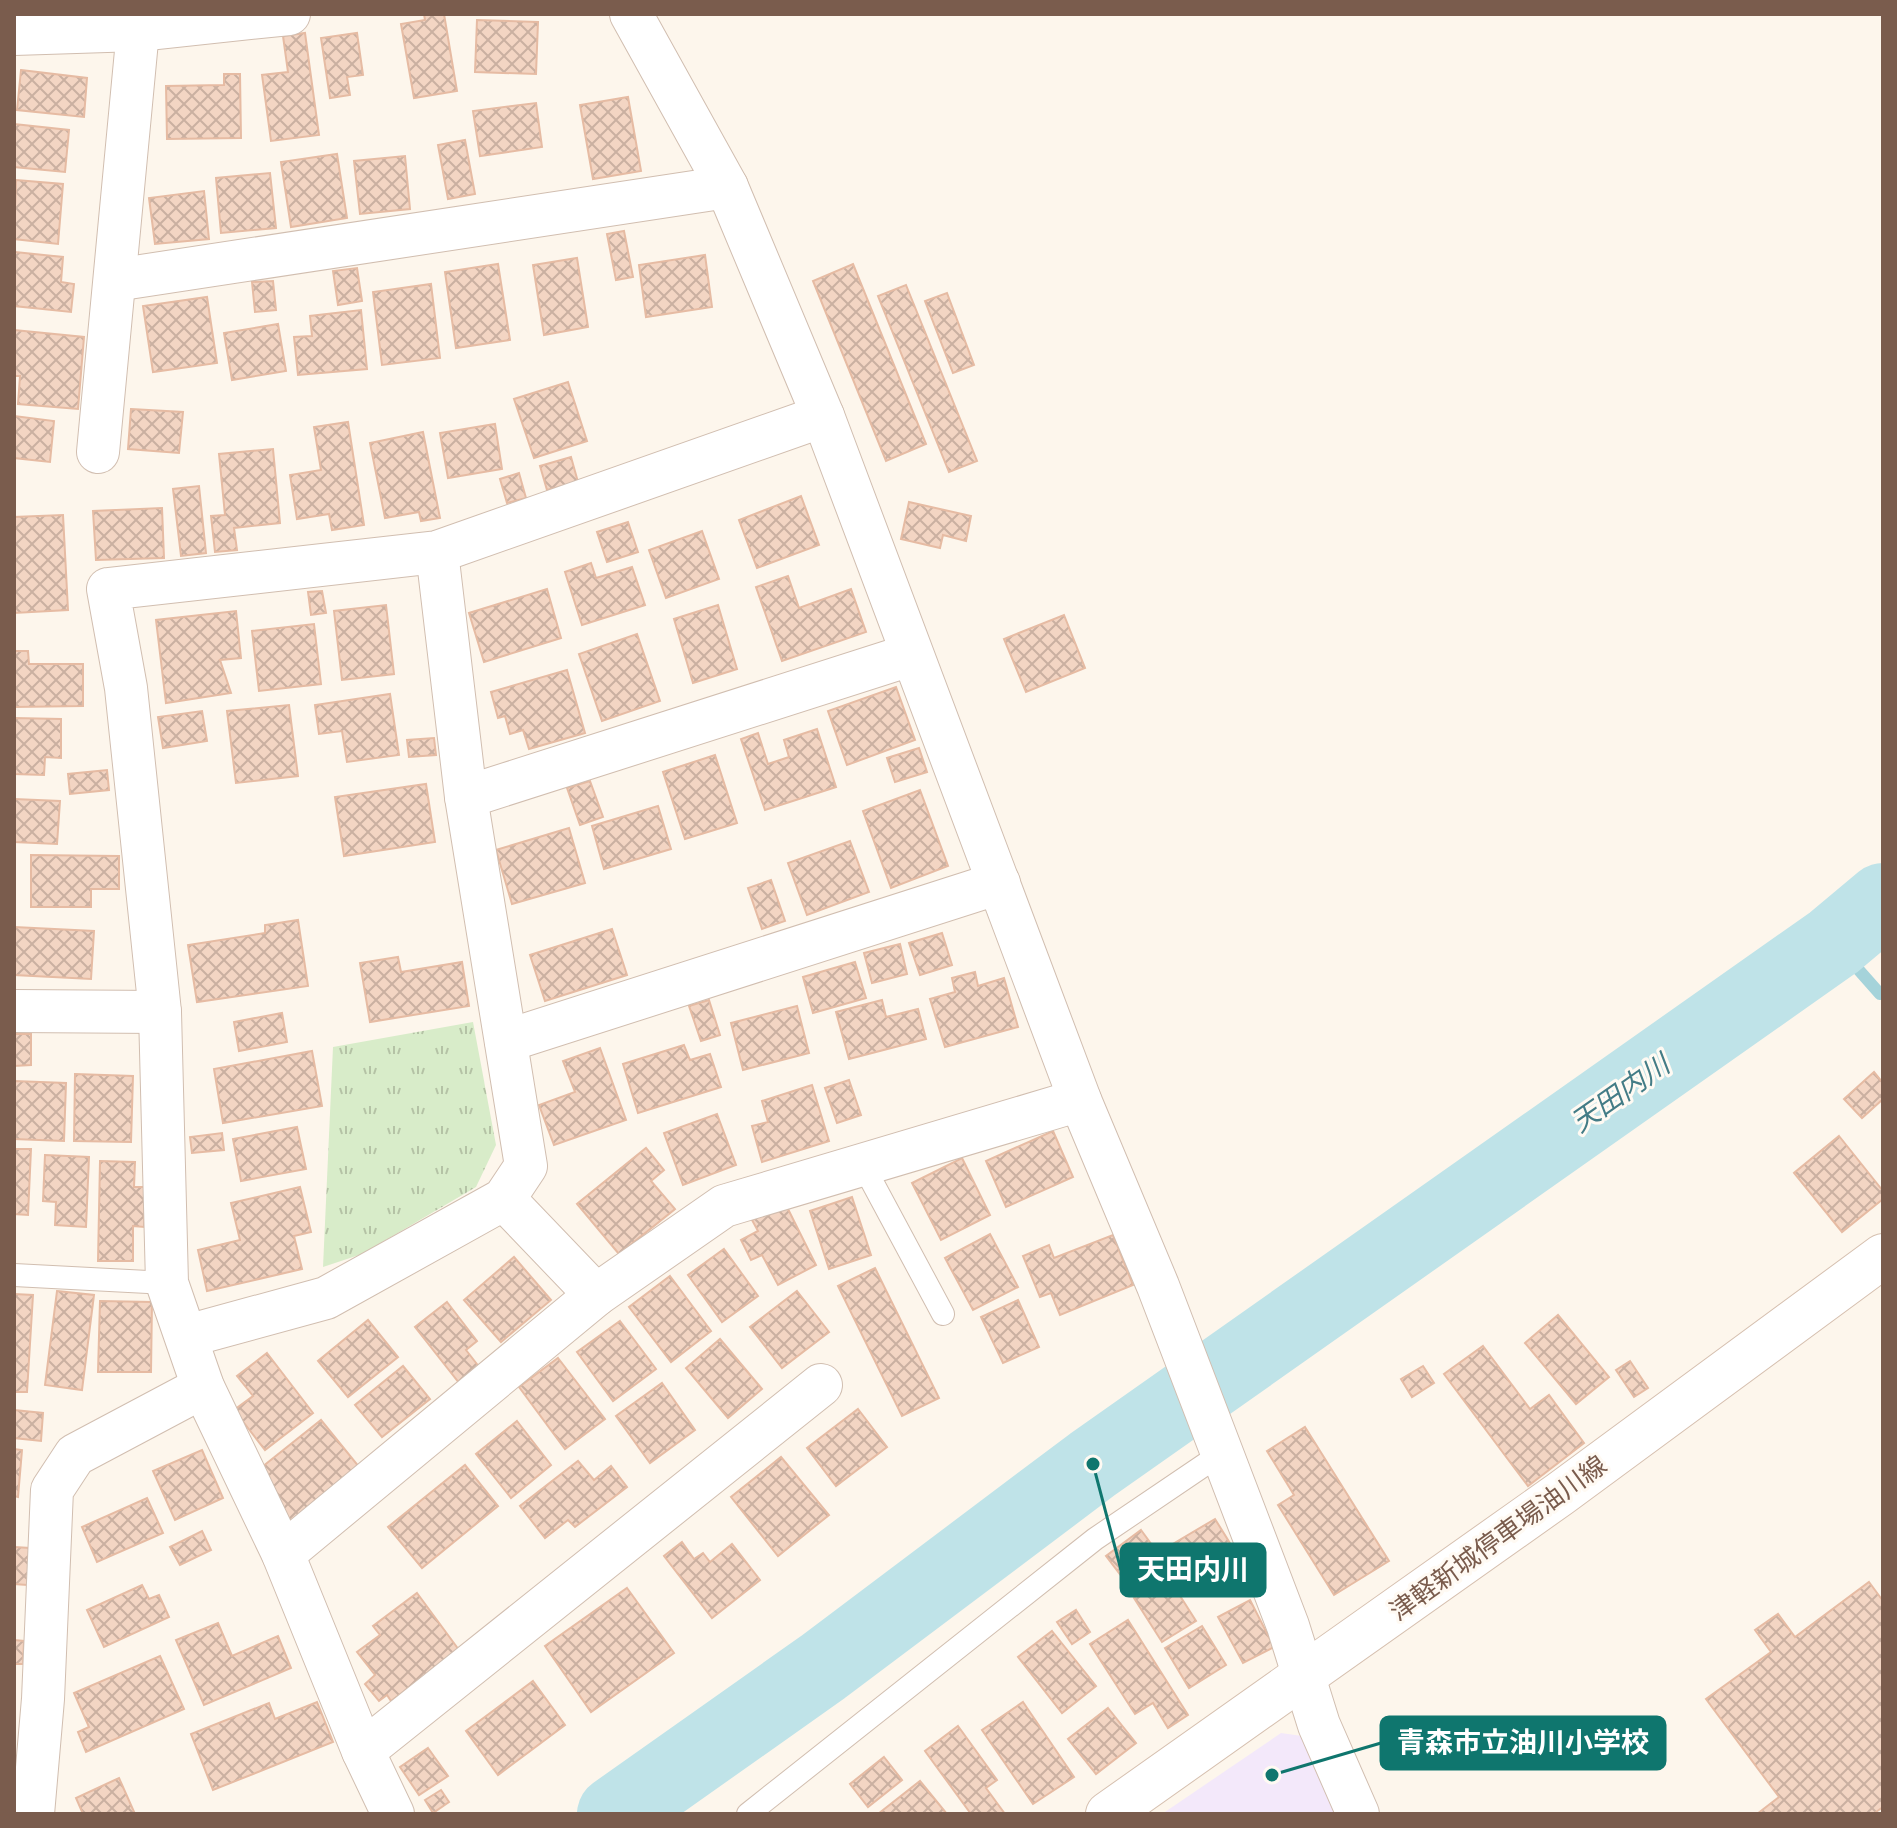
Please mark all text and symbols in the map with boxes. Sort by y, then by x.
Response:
water label: 天田内川 [1564,1045,1678,1139]
street label: 津軽新城停車場油川線 [1383,1449,1613,1627]
callout: 天田内川 [1121,1544,1265,1596]
text: 天田内川 [1137,1552,1249,1586]
callout: 青森市立油川小学校 [1381,1717,1665,1769]
text: 青森市立油川小学校 [1397,1725,1649,1759]

